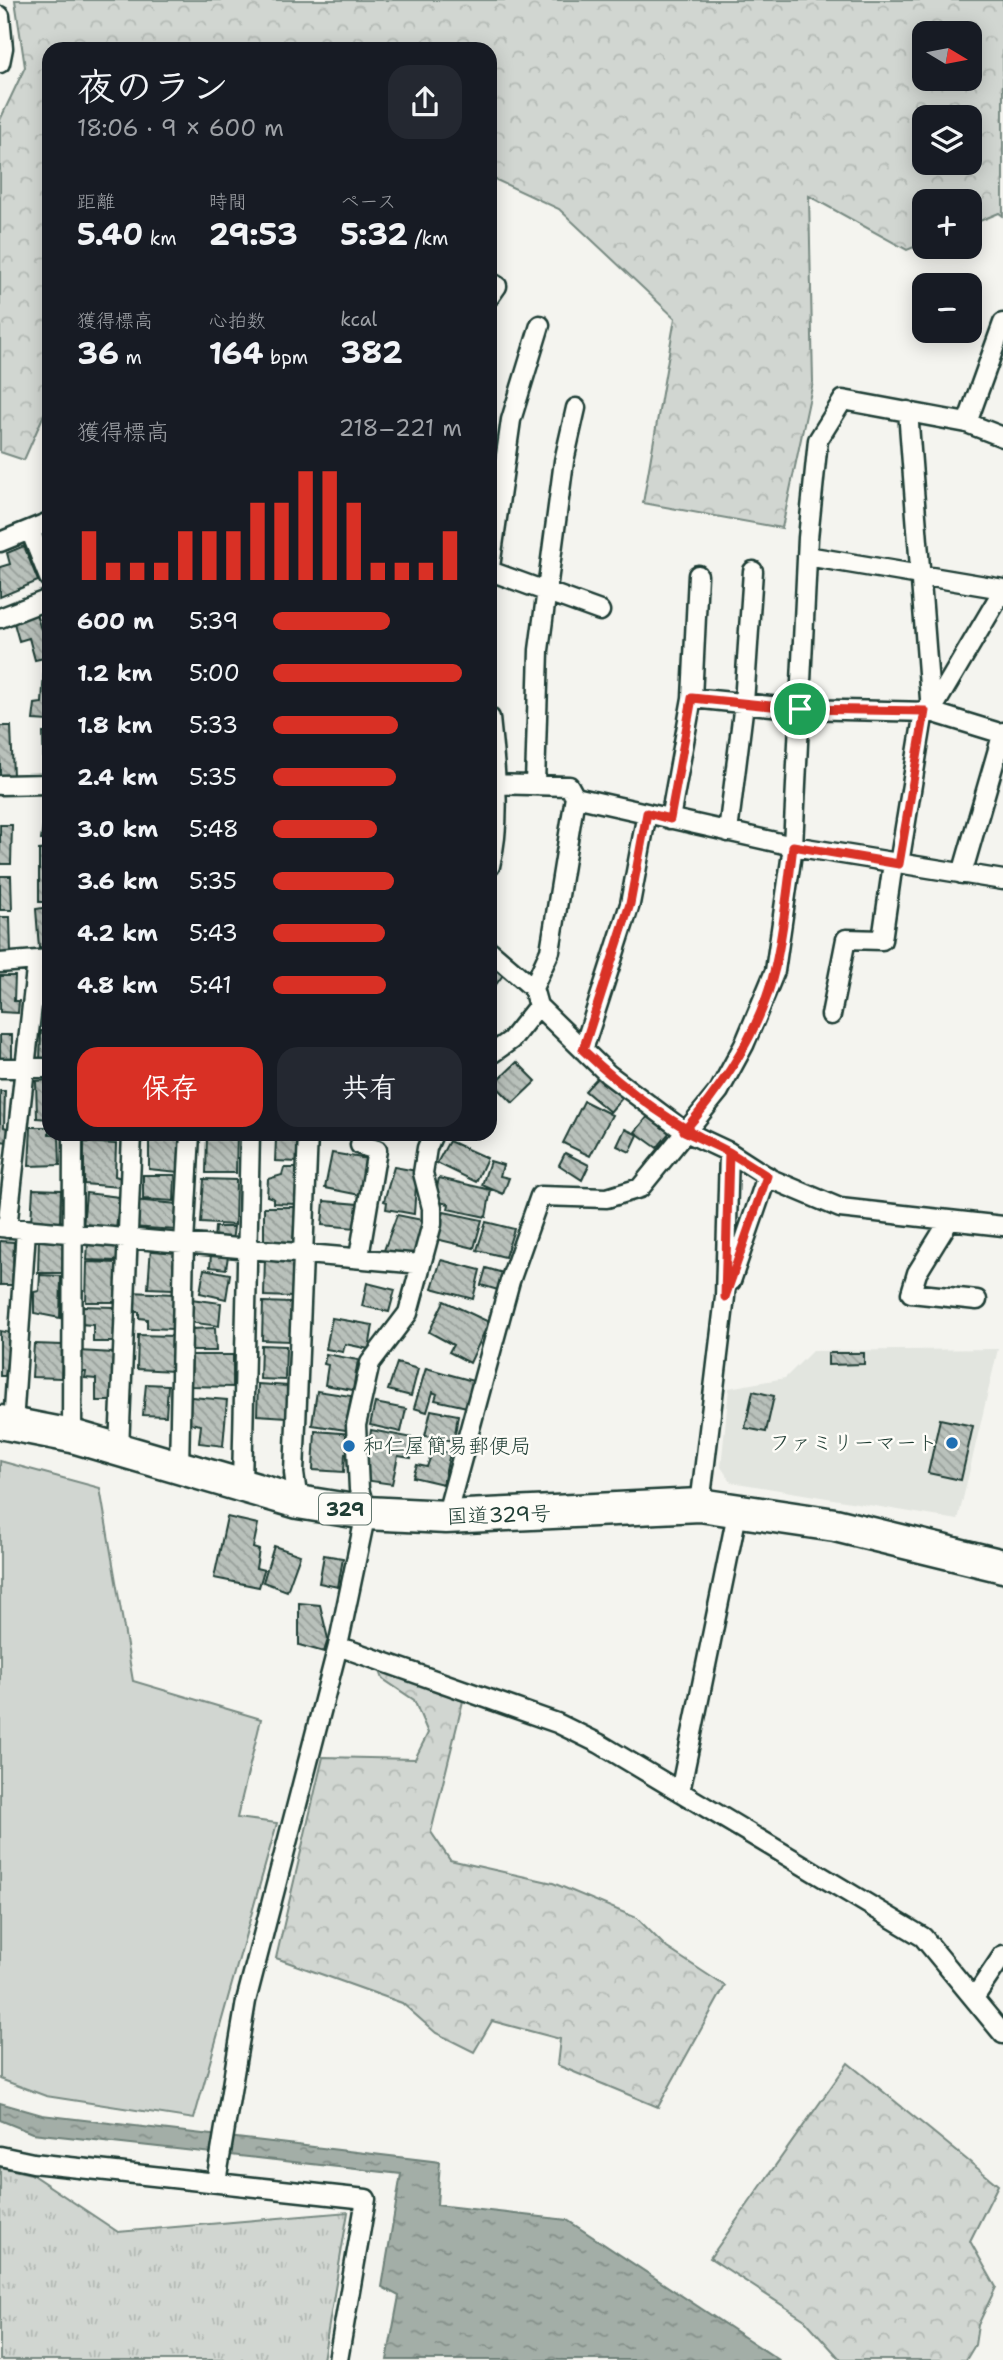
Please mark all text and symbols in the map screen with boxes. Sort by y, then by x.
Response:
north arrow [912,21,982,91]
map controls [912,21,982,343]
text: 夜のラン [77,61,229,112]
button: share [388,65,462,139]
button: layers [912,105,982,175]
text: 18:06 · 9 × 600 m [77,113,284,143]
text: 距離 [77,189,115,214]
text: 時間 [209,189,247,214]
text: ペース [340,189,396,214]
button: + [912,189,982,259]
text: 5.40 [77,214,143,255]
text: 29:53 [209,214,298,255]
text: 5:32 [340,214,408,255]
text: km [143,226,177,251]
text: /km [408,226,448,251]
button: − [912,273,982,343]
text: kcal [340,307,377,332]
text: 獲得標高 [77,308,153,333]
text: 心拍数 [209,308,266,333]
text: 382 [340,332,403,373]
text: 36 [77,333,119,374]
text: 164 [209,333,263,374]
text: m [119,345,142,370]
text: bpm [263,345,308,370]
text: 218–221 m [338,413,462,443]
text: 獲得標高 [77,417,169,447]
text: 600 m [77,606,154,636]
text: 5:39 [189,606,238,636]
text: 1.2 km [77,658,153,688]
text: 5:00 [189,658,240,688]
pin [770,679,830,739]
icon: arrive [781,690,819,728]
text: 1.8 km [77,710,152,740]
text: 5:33 [189,710,238,740]
text: 2.4 km [77,762,158,792]
text: 5:35 [189,762,237,792]
text: 3.0 km [77,814,158,844]
text: 5:48 [189,814,239,844]
text: 3.6 km [77,866,158,896]
text: 5:35 [189,866,237,896]
text: 4.2 km [77,918,158,948]
text: 5:43 [189,918,238,948]
text: 4.8 km [77,970,158,1000]
text: 5:41 [189,970,232,1000]
button: 保存 [77,1047,263,1127]
button: 共有 [277,1047,462,1127]
place label: ファミリーマート [770,1429,938,1457]
place label: 和仁屋簡易郵便局 [363,1432,531,1460]
marker: ファミリーマート [944,1435,960,1451]
marker: 和仁屋簡易郵便局 [341,1438,357,1454]
road number: 329 [319,1494,371,1525]
street label: 国道329号 [446,1499,552,1531]

